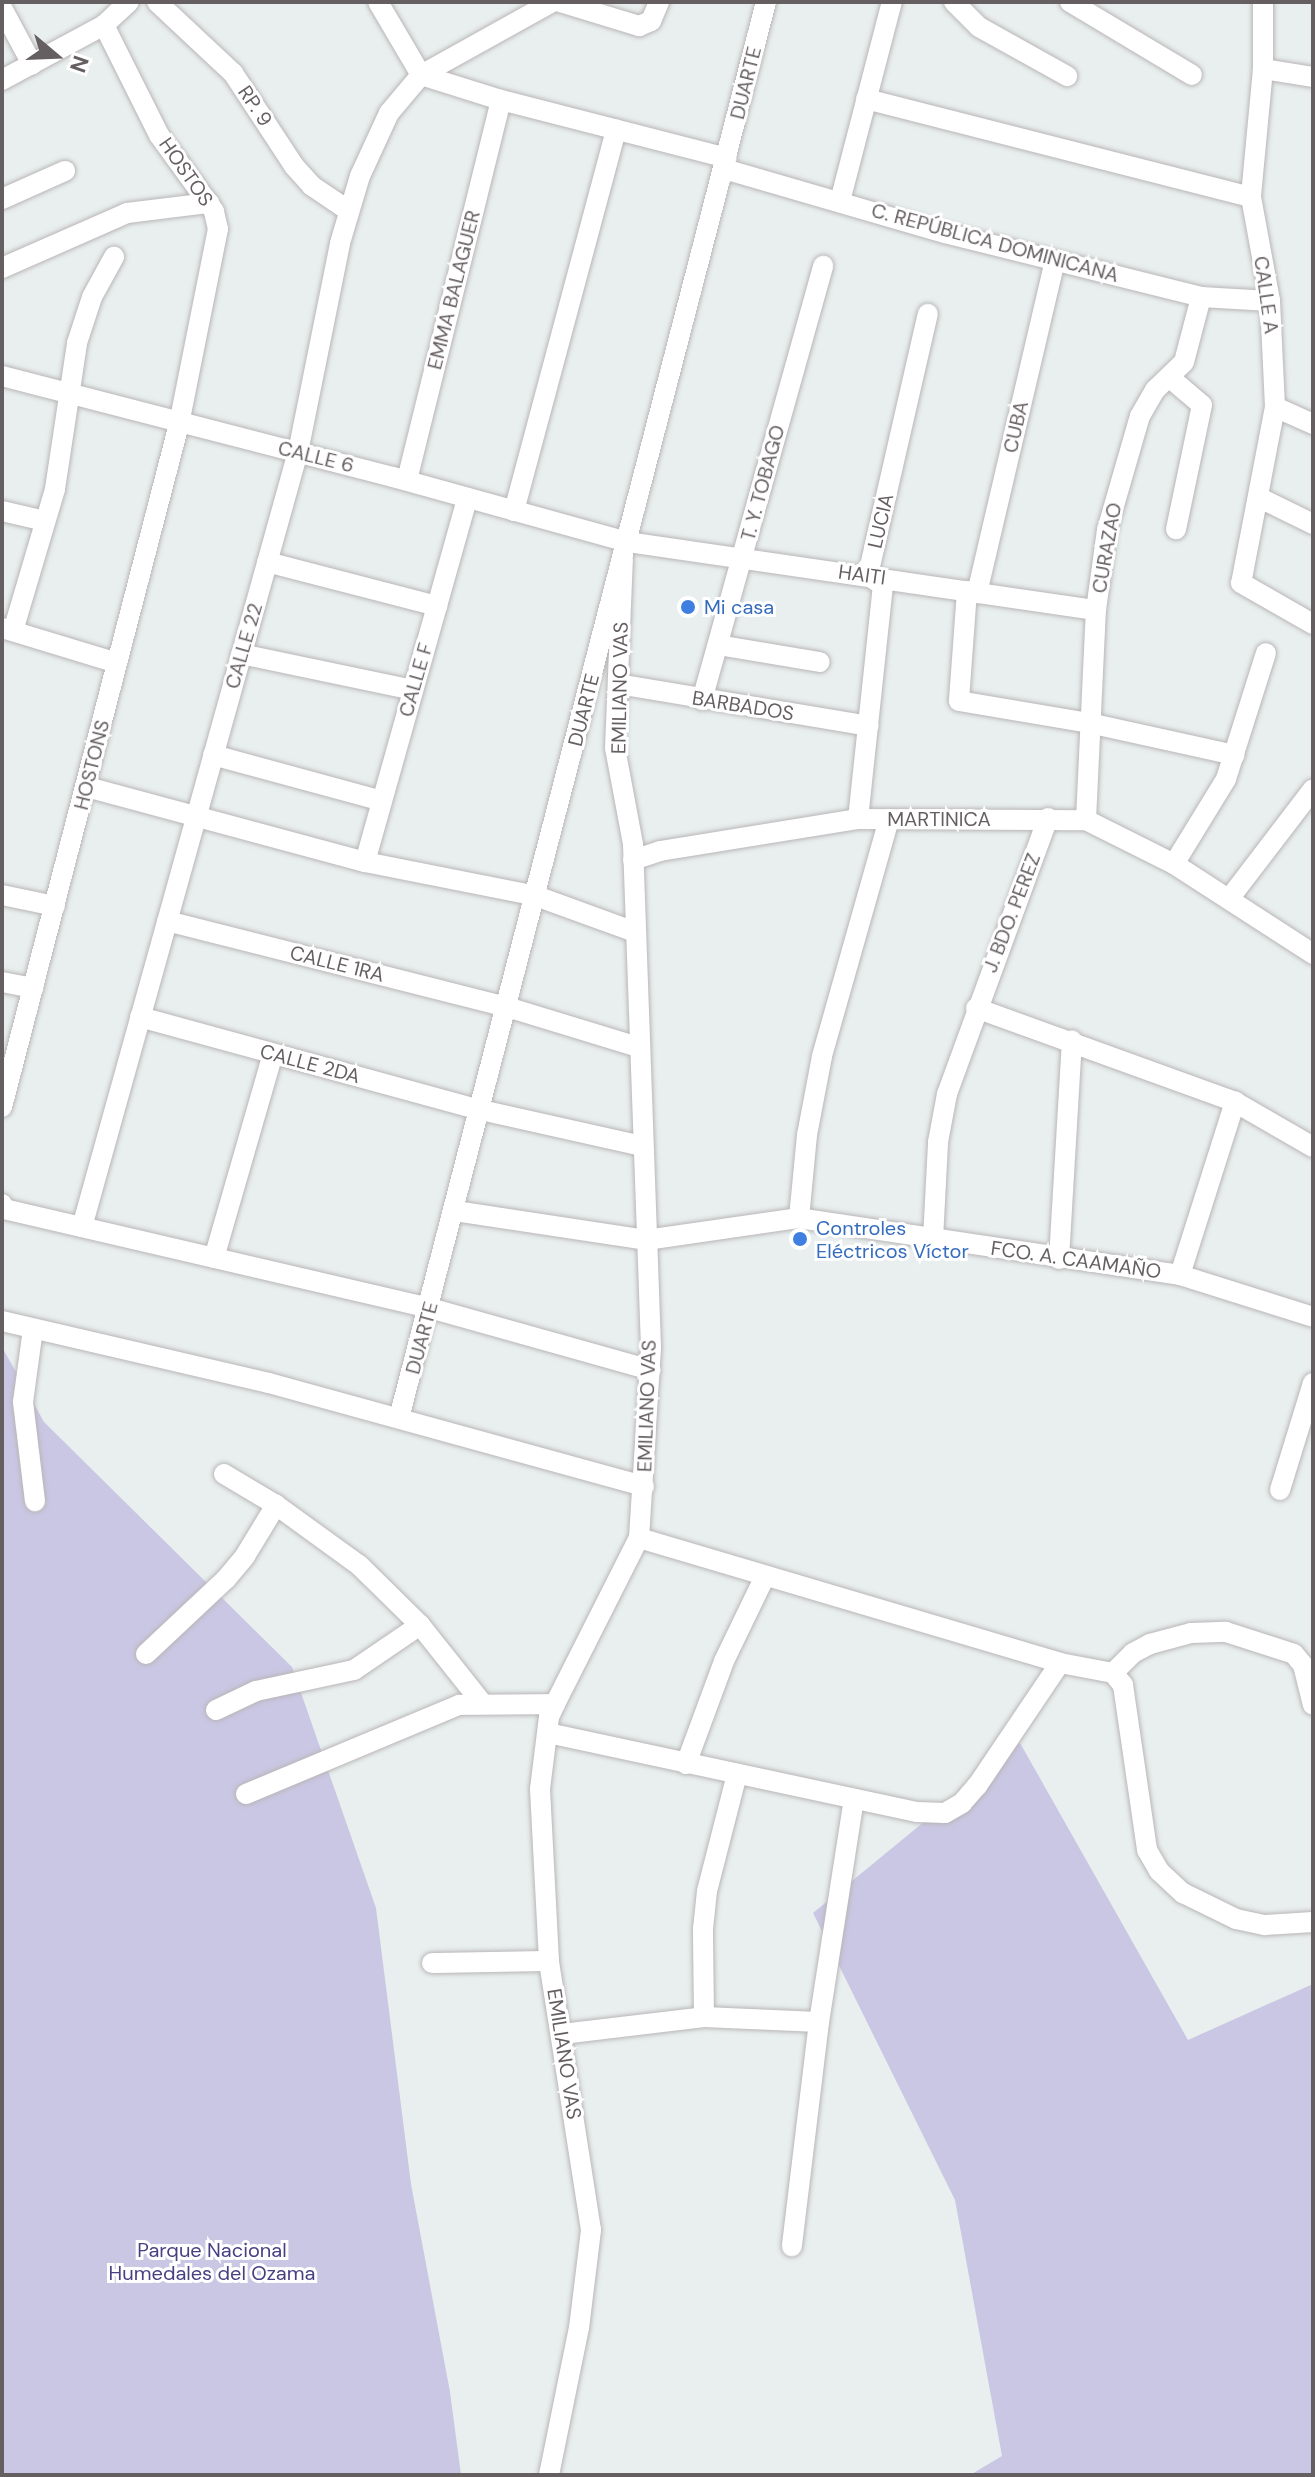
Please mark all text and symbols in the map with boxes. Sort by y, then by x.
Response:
north arrow [16,16,96,96]
street label: DUARTE [725,44,767,122]
text: N [63,52,95,76]
street label: RP. 9 [233,81,277,131]
street label: HOSTOS [154,133,218,211]
street label: C. REPÚBLICA DOMINICANA [869,198,1121,288]
street label: EMMA BALAGUER [423,208,485,372]
street label: CALLE A [1249,255,1283,335]
street label: CUBA [998,399,1034,455]
street label: T. Y. TOBAGO [736,422,790,544]
street label: CALLE 6 [275,436,357,478]
street label: LUCIA [863,491,899,551]
street label: CURAZAO [1087,501,1127,595]
street label: HAITI [837,560,887,590]
place label: Mi casa [704,595,774,619]
marker: Mi casa [679,598,697,616]
street label: CALLE 22 [220,600,268,692]
street label: EMILIANO VAS [607,622,633,754]
street label: CALLE F [394,640,438,720]
street label: DUARTE [563,671,605,749]
street label: BARBADOS [690,686,796,726]
street label: HOSTONS [69,718,115,812]
street label: MARTINICA [887,807,991,831]
street label: J. BDO. PEREZ [978,850,1046,976]
street label: CALLE 1RA [287,941,387,987]
street label: CALLE 2DA [257,1039,363,1089]
place label: Controles Eléctricos Víctor [816,1216,969,1263]
marker: Controles Eléctricos Víctor [791,1230,809,1248]
street label: FCO. A. CAAMAÑO [989,1236,1163,1284]
street label: DUARTE [401,1299,443,1377]
street label: EMILIANO VAS [633,1340,661,1472]
street label: EMILIANO VAS [542,1987,586,2121]
park label: Parque Nacional Humedales del Ozama [109,2238,315,2285]

